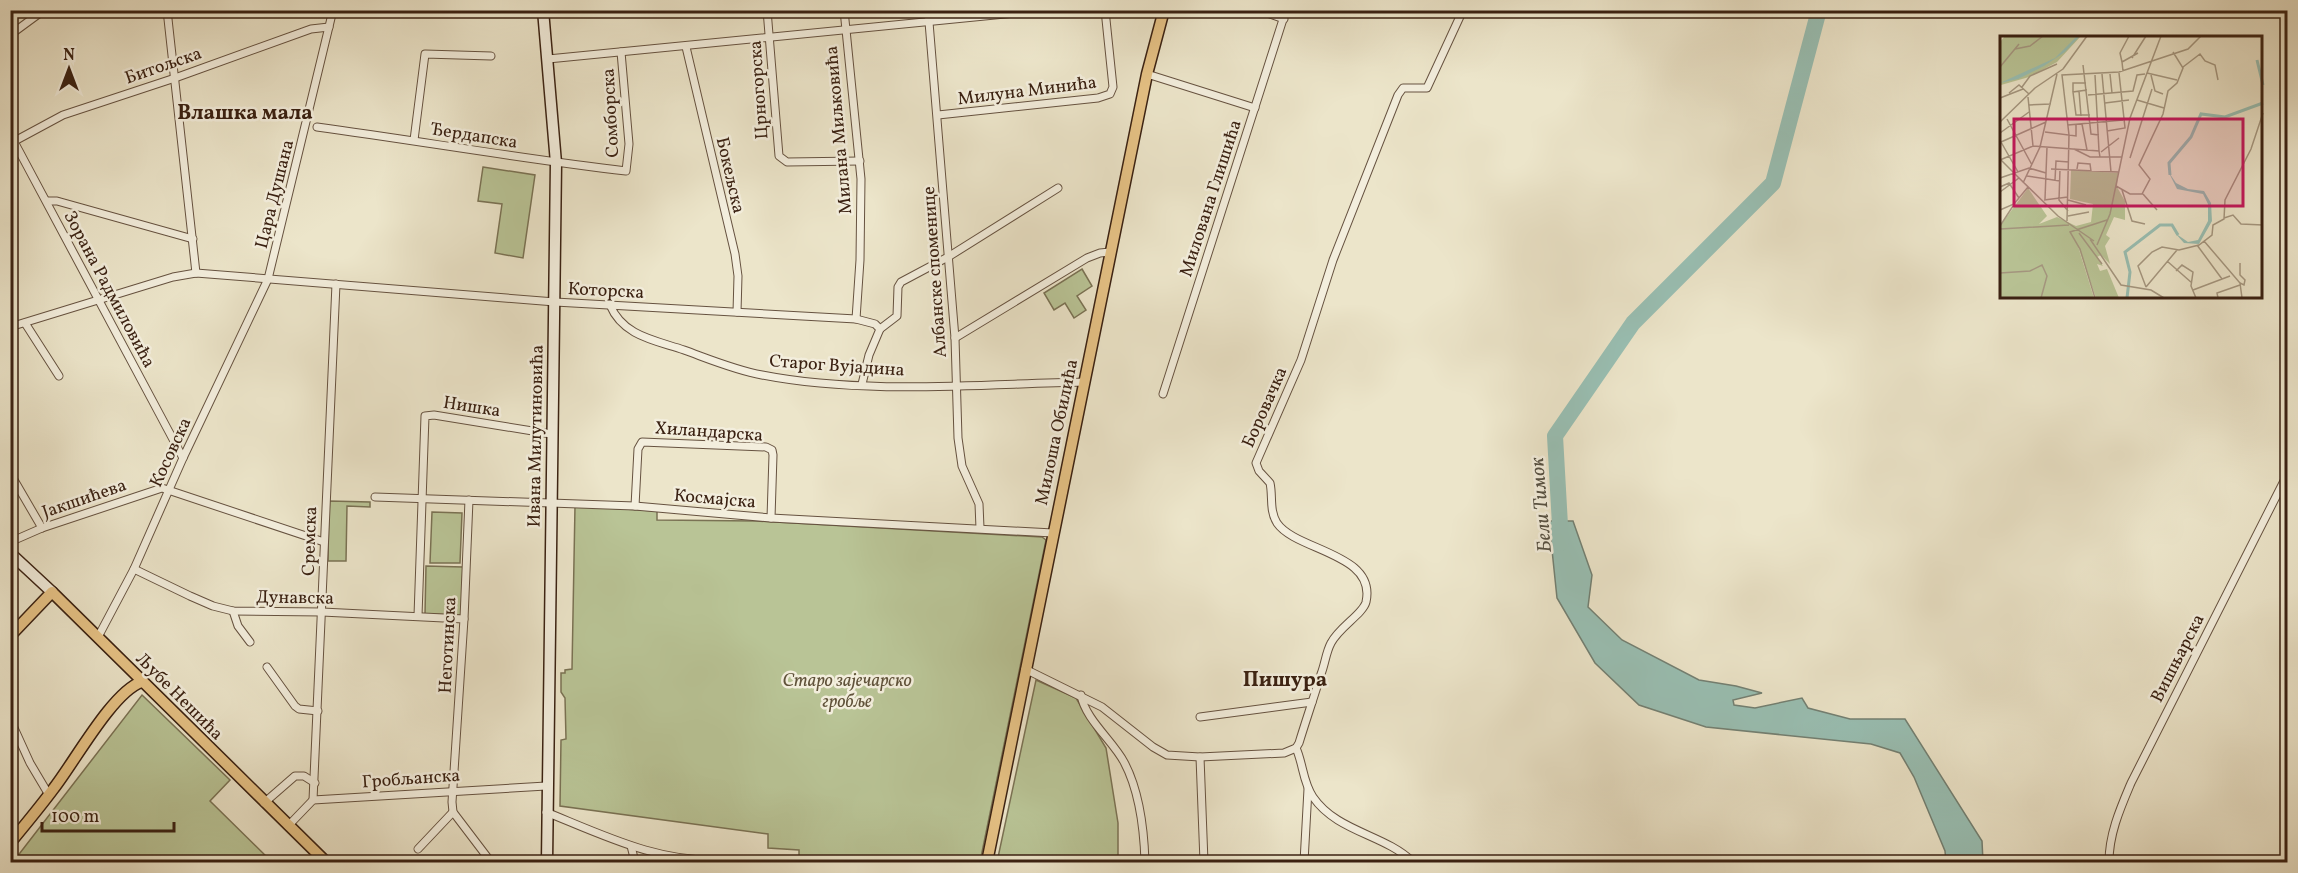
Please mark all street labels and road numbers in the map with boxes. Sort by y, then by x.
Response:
street label: Црногорска [744,39,775,140]
street label: Битољска [122,42,205,91]
street label: Милана Миљковића [820,44,859,215]
street label: Сомборска [597,68,626,158]
street label: Милуна Минића [956,71,1098,112]
street label: Ђердапска [428,117,519,156]
street label: Милована Глишића [1174,117,1249,280]
street label: Бокељска [709,135,750,216]
street label: Цара Душана [250,137,301,252]
street label: Албанске споменице [917,185,954,358]
street label: Зорана Радмиловића [57,207,161,373]
street label: Которска [567,277,645,306]
street label: Ивана Милутиновића [522,344,551,528]
street label: Старог Вујадина [768,349,905,384]
street label: Милоша Обилића [1030,357,1085,508]
street label: Боровачка [1236,363,1294,452]
street label: Нишка [441,391,502,424]
street label: Косовска [144,414,198,492]
street label: Хиландарска [654,416,764,449]
street label: Јакшићева [39,473,130,526]
street label: Космајска [673,483,757,516]
street label: Сремска [297,506,324,576]
street label: Дунавска [256,585,334,612]
street label: Неготинска [433,596,464,694]
street label: Вишњарска [2145,610,2211,707]
street label: Љубе Нешића [129,648,229,747]
street label: Гробљанска [361,764,461,795]

